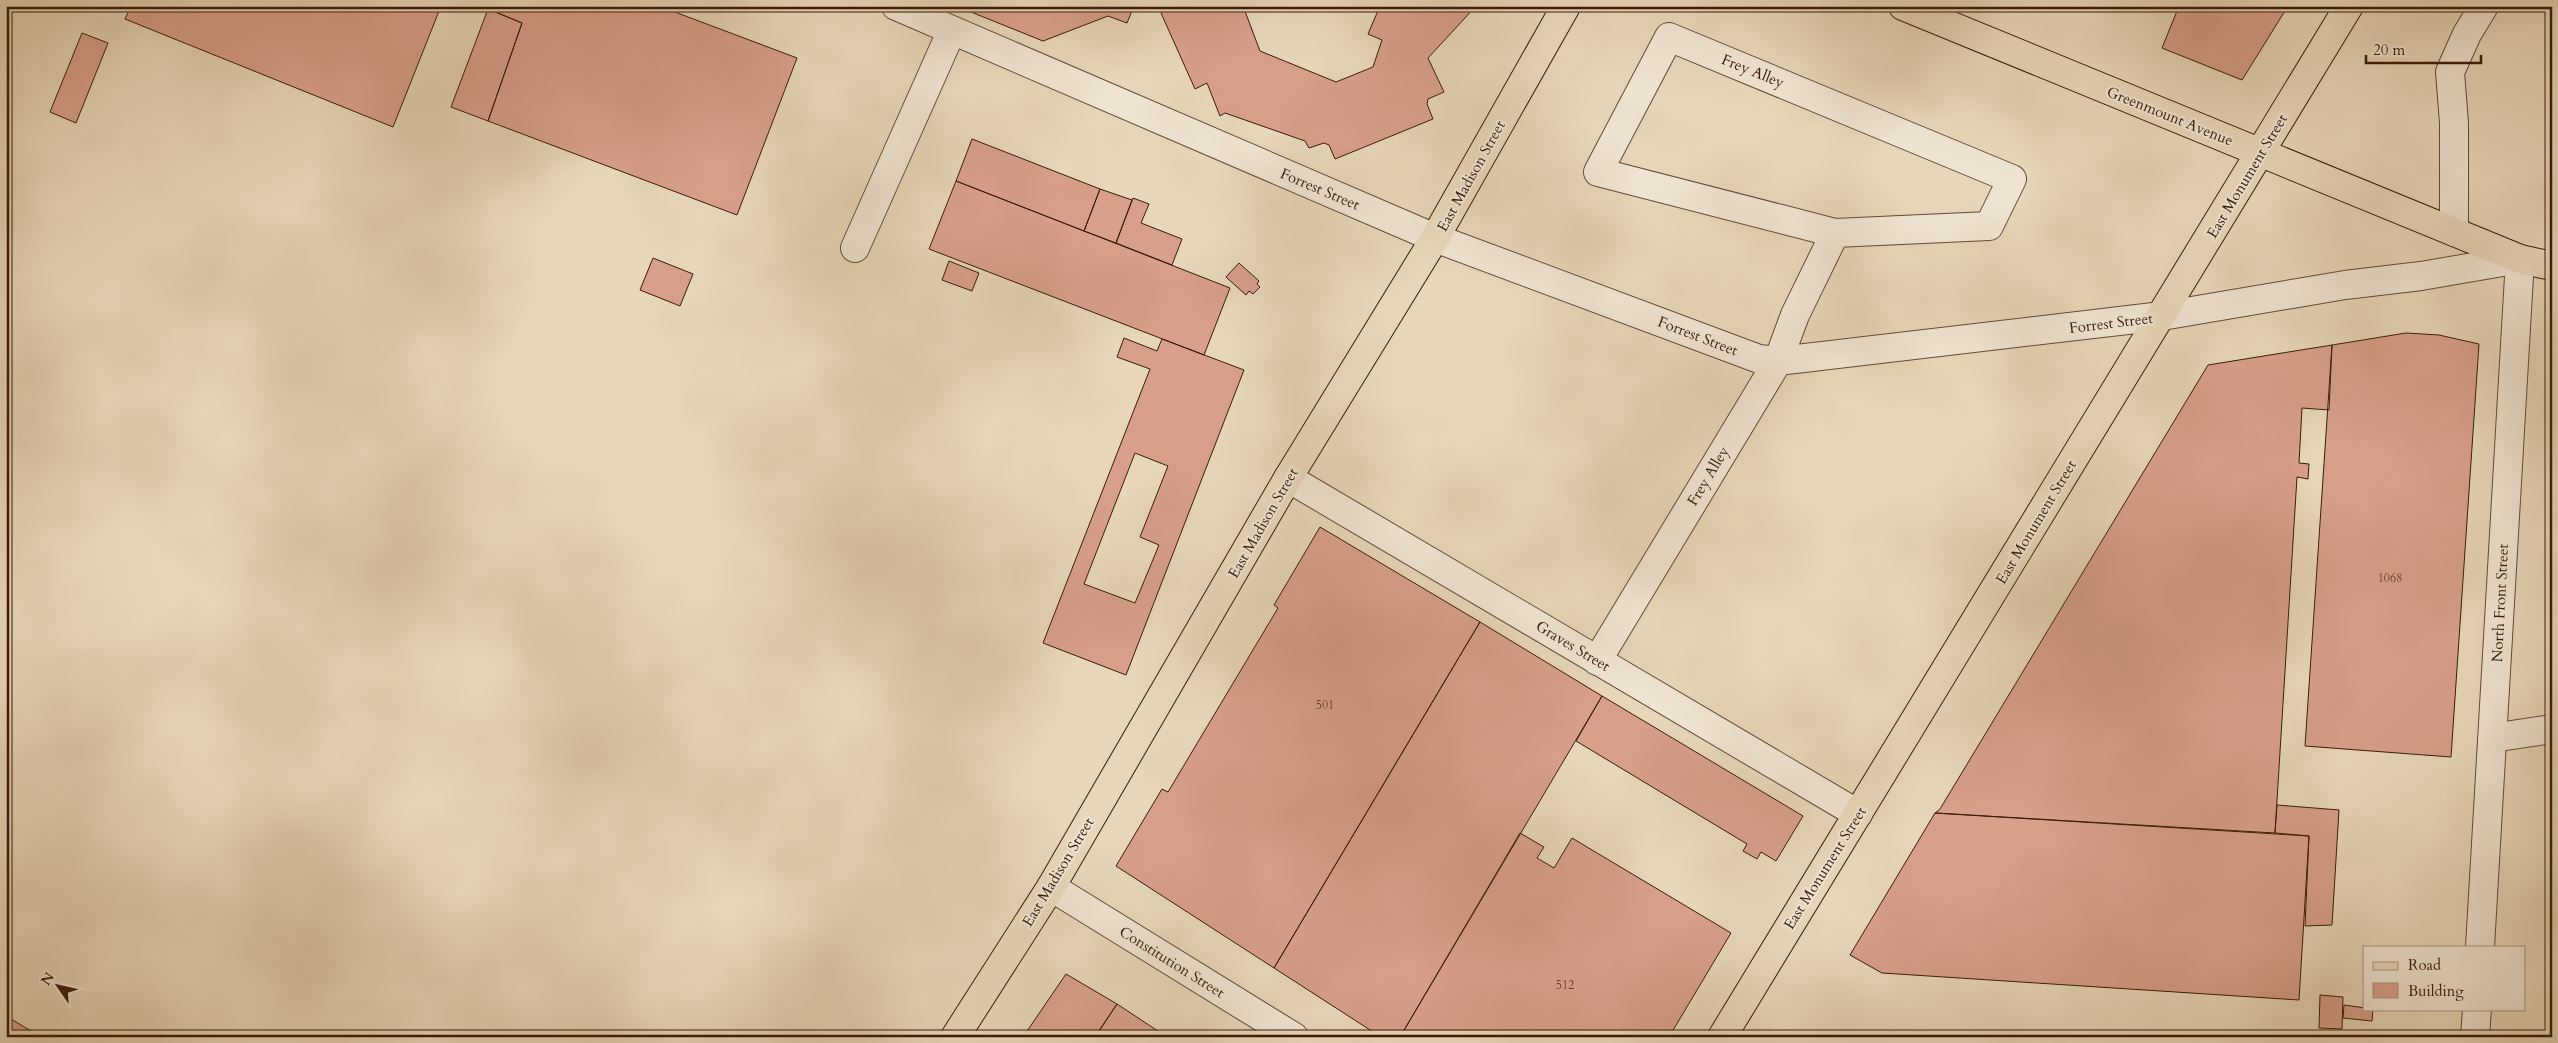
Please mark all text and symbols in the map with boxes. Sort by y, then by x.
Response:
scale bar [2366,32,2480,64]
text: 20 m [2373,40,2405,60]
street label: Frey Alley [1719,49,1787,93]
street label: Greenmount Avenue [2104,82,2236,151]
street label: East Monument Street [2202,110,2292,242]
street label: East Madison Street [1432,117,1510,235]
street label: Forrest Street [1277,163,1363,215]
street label: Forrest Street [2068,308,2154,338]
street label: Forrest Street [1655,312,1741,361]
street label: Frey Alley [1682,443,1734,509]
street label: East Monument Street [1991,456,2081,588]
street label: East Madison Street [1223,464,1303,582]
street label: North Front Street [2487,543,2513,663]
house number: 1068 [2378,570,2402,586]
street label: Graves Street [1532,616,1614,676]
house number: 501 [1316,697,1334,713]
street label: East Monument Street [1779,803,1871,933]
street label: East Madison Street [1017,813,1099,930]
street label: Constitution Street [1115,922,1229,1003]
legend [2363,946,2526,1010]
text: Road [2408,955,2441,975]
north arrow [32,960,82,1010]
text: N [36,969,59,989]
house number: 512 [1556,977,1574,993]
text: Building [2408,981,2464,1001]

